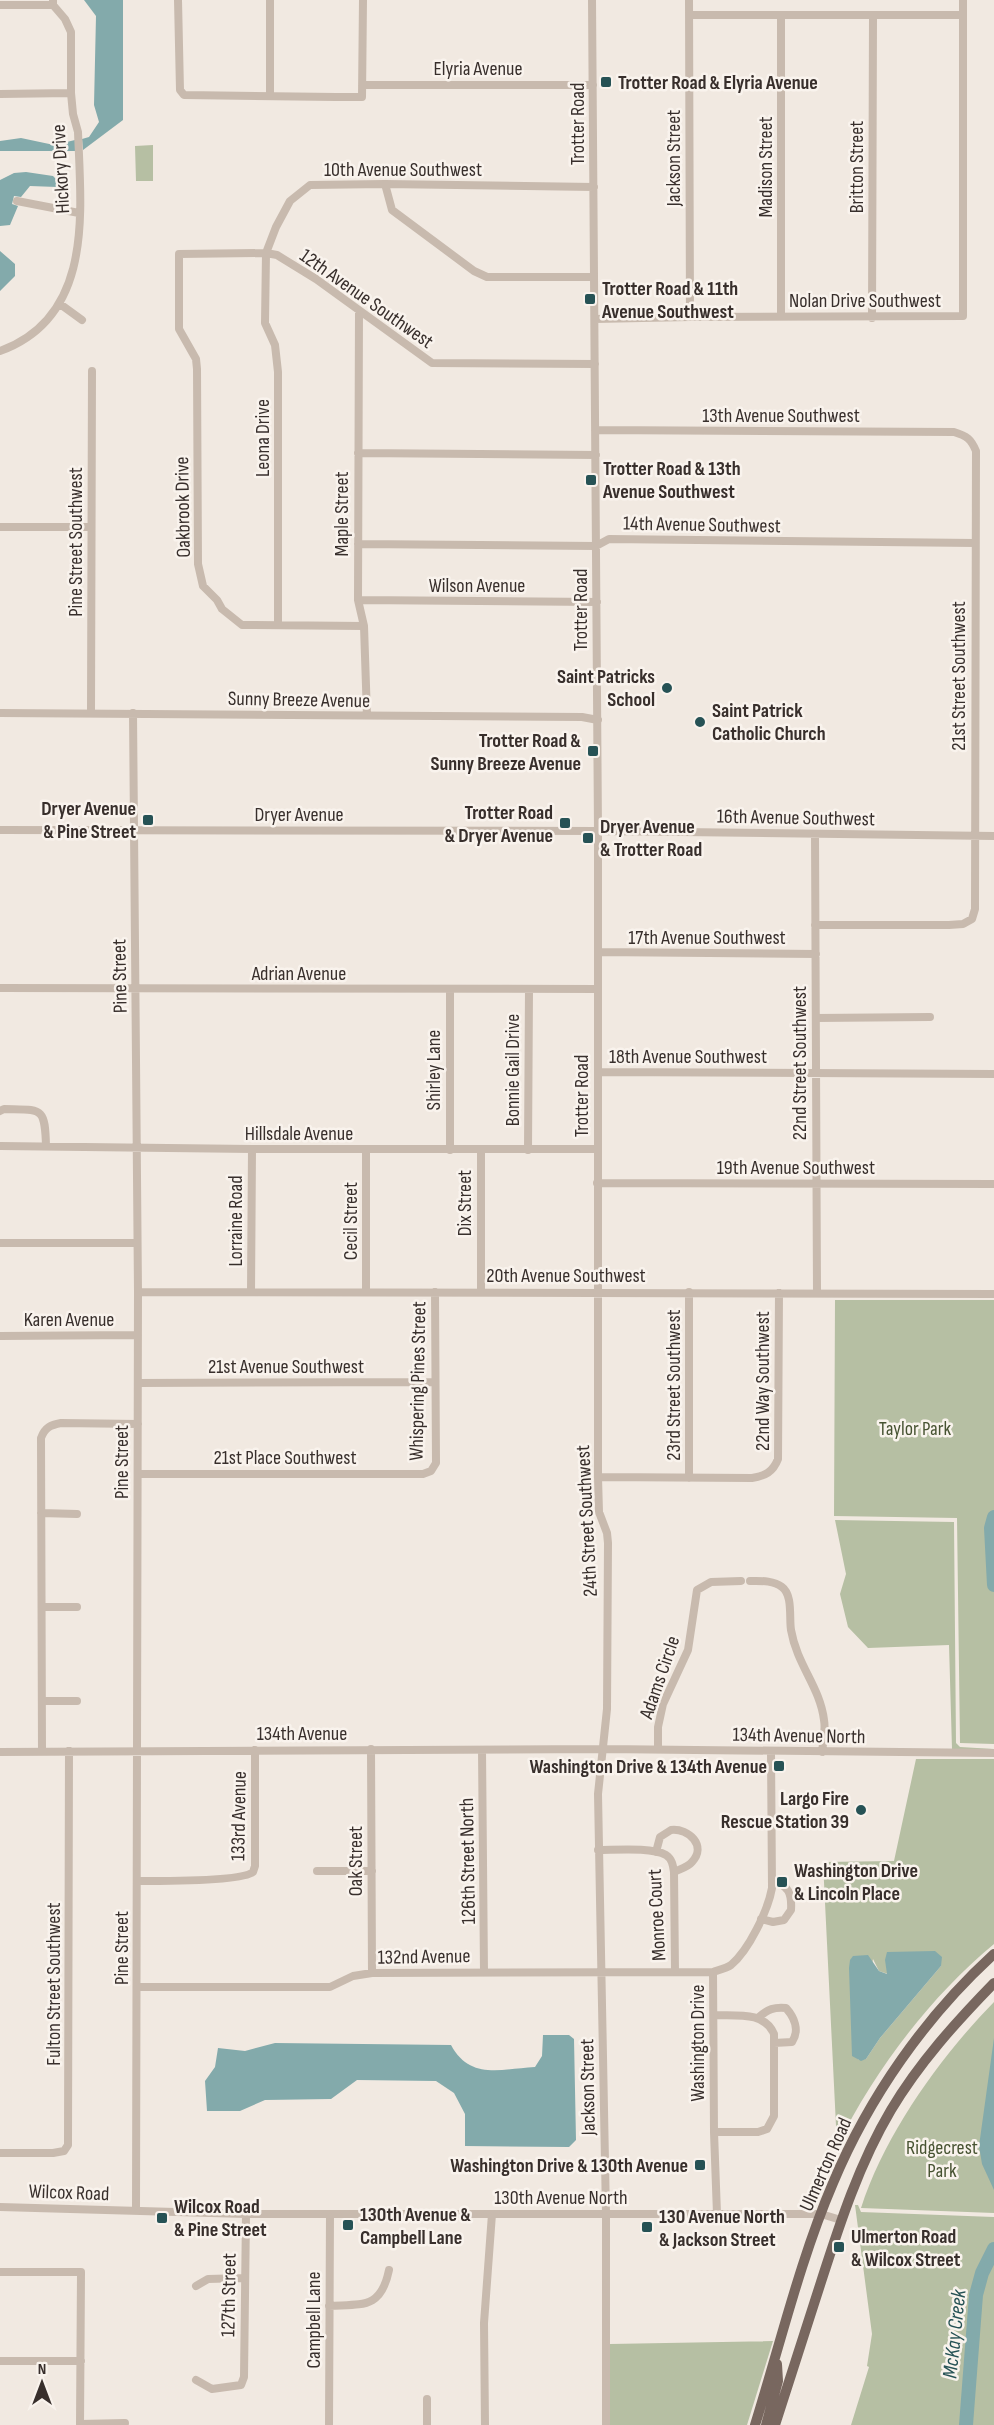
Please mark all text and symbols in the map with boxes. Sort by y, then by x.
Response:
street label: Elyria Avenue [434,57,522,81]
place label: Trotter Road & Elyria Avenue [618,71,818,95]
marker: Trotter Road & Elyria Avenue [599,75,613,89]
street label: Trotter Road [566,83,590,165]
street label: Jackson Street [662,110,686,207]
street label: Madison Street [754,116,778,218]
street label: Britton Street [845,121,869,213]
street label: Hickory Drive [47,124,75,214]
street label: 10th Avenue Southwest [324,158,482,182]
street label: 12th Avenue Southwest [295,244,438,354]
place label: Trotter Road & 11th Avenue Southwest [601,277,738,324]
street label: Nolan Drive Southwest [789,289,941,313]
marker: Trotter Road & 11th Avenue Southwest [583,292,597,306]
street label: Leona Drive [251,399,275,477]
street label: 13th Avenue Southwest [702,404,860,428]
street label: Oakbrook Drive [170,456,196,558]
place label: Trotter Road & 13th Avenue Southwest [602,457,741,504]
street label: Pine Street Southwest [64,467,88,617]
street label: Maple Street [330,472,354,557]
marker: Trotter Road & 13th Avenue Southwest [584,473,598,487]
street label: 14th Avenue Southwest [623,512,781,538]
street label: Trotter Road [569,569,593,651]
street label: Wilson Avenue [429,574,525,598]
street label: 21st Street Southwest [947,601,971,751]
place label: Saint Patricks School [557,665,655,712]
marker: Saint Patricks School [660,681,674,695]
street label: Sunny Breeze Avenue [228,687,370,713]
place label: Saint Patrick Catholic Church [712,699,826,746]
marker: Saint Patrick Catholic Church [693,715,707,729]
place label: Trotter Road & Sunny Breeze Avenue [430,729,581,776]
marker: Trotter Road & Sunny Breeze Avenue [586,744,600,758]
place label: Dryer Avenue & Pine Street [41,797,136,844]
place label: Trotter Road & Dryer Avenue [445,801,553,848]
street label: Dryer Avenue [254,803,344,827]
street label: 16th Avenue Southwest [717,805,875,831]
marker: Dryer Avenue & Pine Street [141,813,155,827]
place label: Dryer Avenue & Trotter Road [600,815,702,862]
marker: Trotter Road & Dryer Avenue [558,816,572,830]
marker: Dryer Avenue & Trotter Road [581,831,595,845]
street label: 17th Avenue Southwest [628,926,786,950]
street label: Pine Street [107,939,133,1013]
street label: Adrian Avenue [251,962,346,986]
street label: 22nd Street Southwest [788,986,812,1140]
street label: Bonnie Gail Drive [501,1014,525,1126]
street label: Shirley Lane [422,1030,446,1110]
street label: 18th Avenue Southwest [609,1045,767,1069]
street label: Trotter Road [570,1055,594,1137]
street label: Hillsdale Avenue [245,1122,353,1146]
street label: 19th Avenue Southwest [717,1156,875,1180]
street label: Dix Street [453,1170,477,1236]
street label: Lorraine Road [224,1175,248,1267]
street label: Cecil Street [339,1182,363,1260]
street label: 20th Avenue Southwest [486,1264,646,1288]
street label: Whispering Pines Street [405,1301,431,1461]
street label: Karen Avenue [24,1308,114,1332]
street label: 23rd Street Southwest [662,1309,686,1461]
street label: 22nd Way Southwest [751,1311,775,1451]
street label: 21st Avenue Southwest [208,1355,364,1379]
park label: Taylor Park [879,1417,951,1441]
street label: Pine Street [110,1425,134,1499]
street label: 24th Street Southwest [571,1444,603,1597]
street label: 21st Place Southwest [213,1446,357,1470]
street label: Adams Circle [634,1633,685,1723]
street label: 134th Avenue [257,1722,347,1746]
street label: 134th Avenue North [732,1723,866,1749]
place label: Washington Drive & 134th Avenue [529,1755,767,1779]
marker: Washington Drive & 134th Avenue [772,1759,786,1773]
street label: 133rd Avenue [226,1771,252,1861]
place label: Largo Fire Rescue Station 39 [721,1787,849,1834]
street label: 126th Street North [455,1797,481,1924]
marker: Largo Fire Rescue Station 39 [854,1803,868,1817]
street label: Oak Street [344,1826,368,1896]
place label: Washington Drive & Lincoln Place [794,1859,918,1906]
street label: Monroe Court [643,1868,671,1961]
marker: Washington Drive & Lincoln Place [775,1875,789,1889]
street label: Fulton Street Southwest [42,1902,66,2066]
street label: Pine Street [110,1911,134,1985]
street label: 132nd Avenue [378,1944,471,1970]
street label: Washington Drive [686,1985,710,2102]
street label: Jackson Street [575,2038,601,2136]
street label: Ulmerton Road [795,2114,857,2215]
park label: Ridgecrest Park [906,2136,978,2183]
place label: Washington Drive & 130th Avenue [450,2154,688,2178]
marker: Washington Drive & 130th Avenue [693,2158,707,2172]
street label: Wilcox Road [28,2180,110,2206]
street label: 130th Avenue North [494,2186,628,2210]
place label: Wilcox Road & Pine Street [174,2195,267,2242]
place label: 130th Avenue & Campbell Lane [360,2203,471,2250]
place label: 130 Avenue North & Jackson Street [659,2205,785,2252]
marker: Wilcox Road & Pine Street [155,2211,169,2225]
marker: 130th Avenue & Campbell Lane [341,2218,355,2232]
marker: 130 Avenue North & Jackson Street [640,2220,654,2234]
place label: Ulmerton Road & Wilcox Street [851,2225,961,2272]
marker: Ulmerton Road & Wilcox Street [832,2240,846,2254]
street label: 127th Street [216,2253,242,2337]
street label: Campbell Lane [302,2272,326,2368]
water label: McKay Creek [937,2287,972,2380]
north arrow [12,2353,72,2413]
text: N [38,2360,46,2379]

